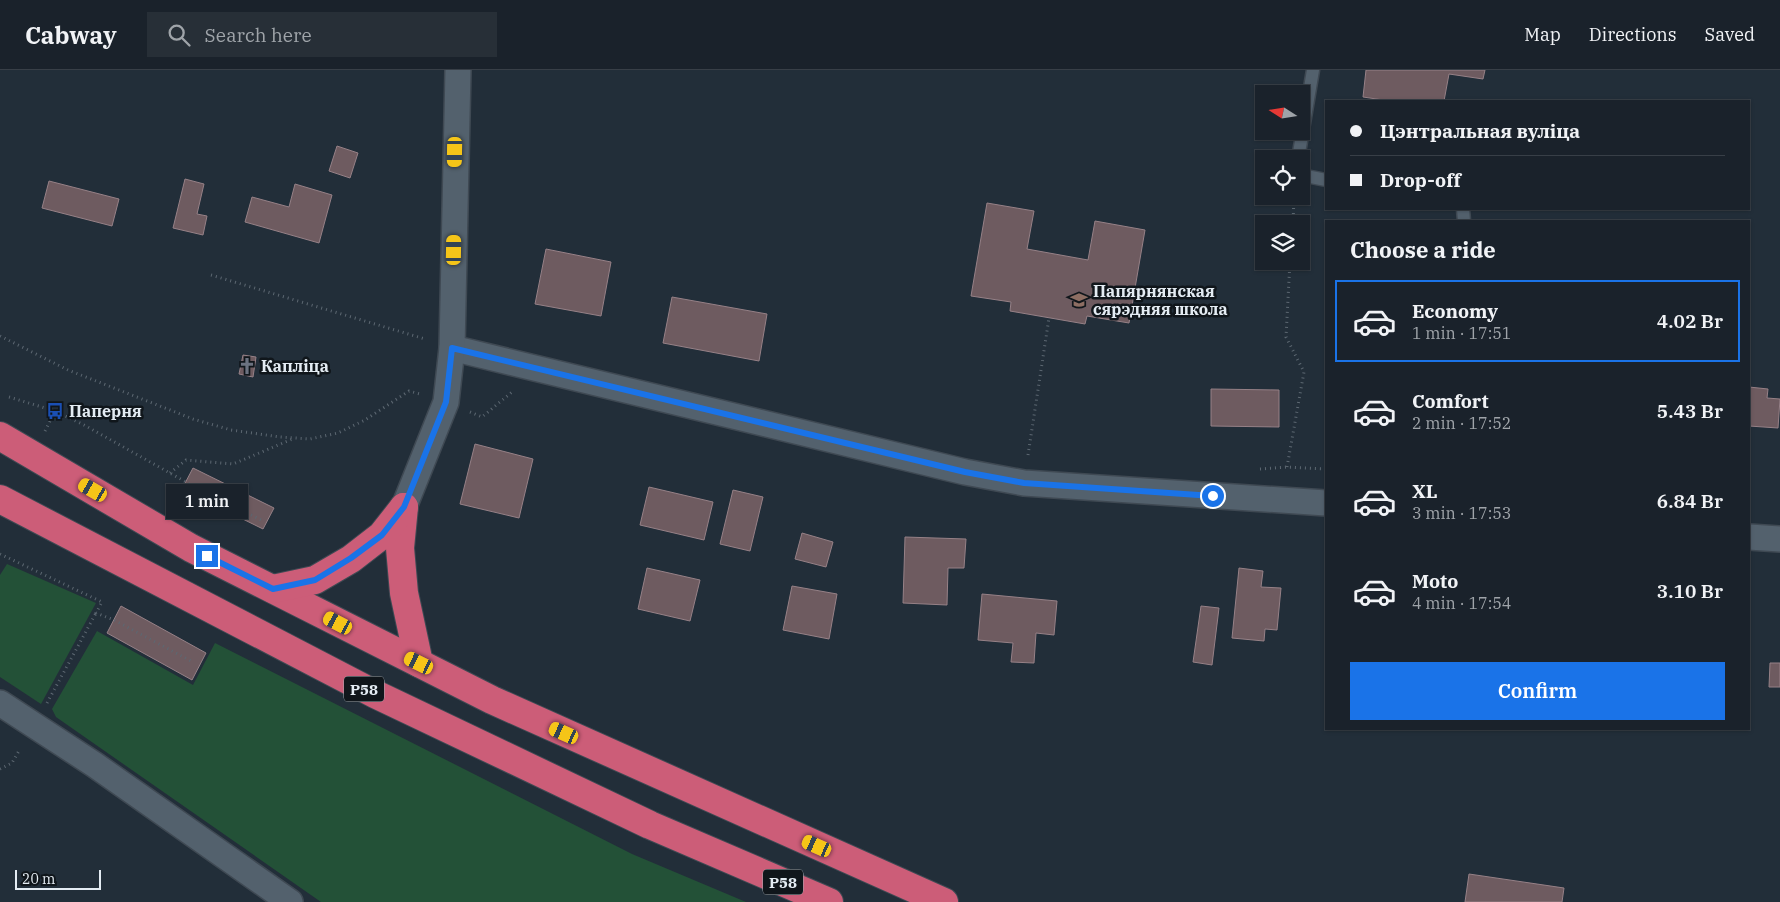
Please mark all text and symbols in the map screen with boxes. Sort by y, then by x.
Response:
search box [147,12,497,57]
text: Cabway [25,19,117,51]
icon: search [165,21,193,49]
text: Search here [205,23,312,47]
text: Map [1524,23,1561,46]
text: Directions [1589,23,1677,46]
text: Saved [1705,23,1755,46]
north arrow [1255,85,1310,140]
map controls [1255,85,1310,270]
text: Цэнтральная вуліца [1380,119,1580,143]
car [447,137,462,167]
button: locate [1255,150,1310,205]
text: Drop-off [1380,168,1461,192]
button: layers [1255,215,1310,270]
car [446,235,461,265]
text: Choose a ride [1350,235,1496,264]
place label: Папярнянская сярэдняя школа [1093,281,1228,319]
school or university icon: Папярнянская сярэдняя школа [1069,290,1089,310]
icon: car [1352,299,1397,344]
text: Economy [1412,299,1498,323]
text: 4.02 Br [1657,309,1723,333]
text: 1 min · 17:51 [1412,323,1511,343]
church icon: Капліца [237,356,257,376]
place label: Капліца [261,356,329,376]
icon: car [1352,389,1397,434]
text: Comfort [1412,389,1489,413]
text: 5.43 Br [1657,399,1723,423]
bus stop icon: Паперня [45,401,65,421]
place label: Паперня [69,401,142,421]
text: 2 min · 17:52 [1412,413,1511,433]
car [76,476,109,504]
icon: car [1352,479,1397,524]
text: XL [1412,479,1438,503]
callout: 1 min [166,484,248,518]
route start [1202,485,1224,507]
text: 6.84 Br [1657,489,1723,513]
text: 1 min [185,491,229,511]
text: 3 min · 17:53 [1412,503,1511,523]
route end [196,545,218,567]
icon: car [1352,569,1397,614]
text: Moto [1412,569,1458,593]
text: 3.10 Br [1657,579,1723,603]
text: 4 min · 17:54 [1412,593,1511,613]
car [321,609,354,637]
car [402,650,435,676]
button: Confirm [1350,662,1725,720]
road number: Р58 [344,676,384,702]
car [547,720,580,746]
car [800,833,833,859]
scale bar [15,867,101,890]
text: 20 m [22,870,55,888]
road number: Р58 [763,870,803,894]

